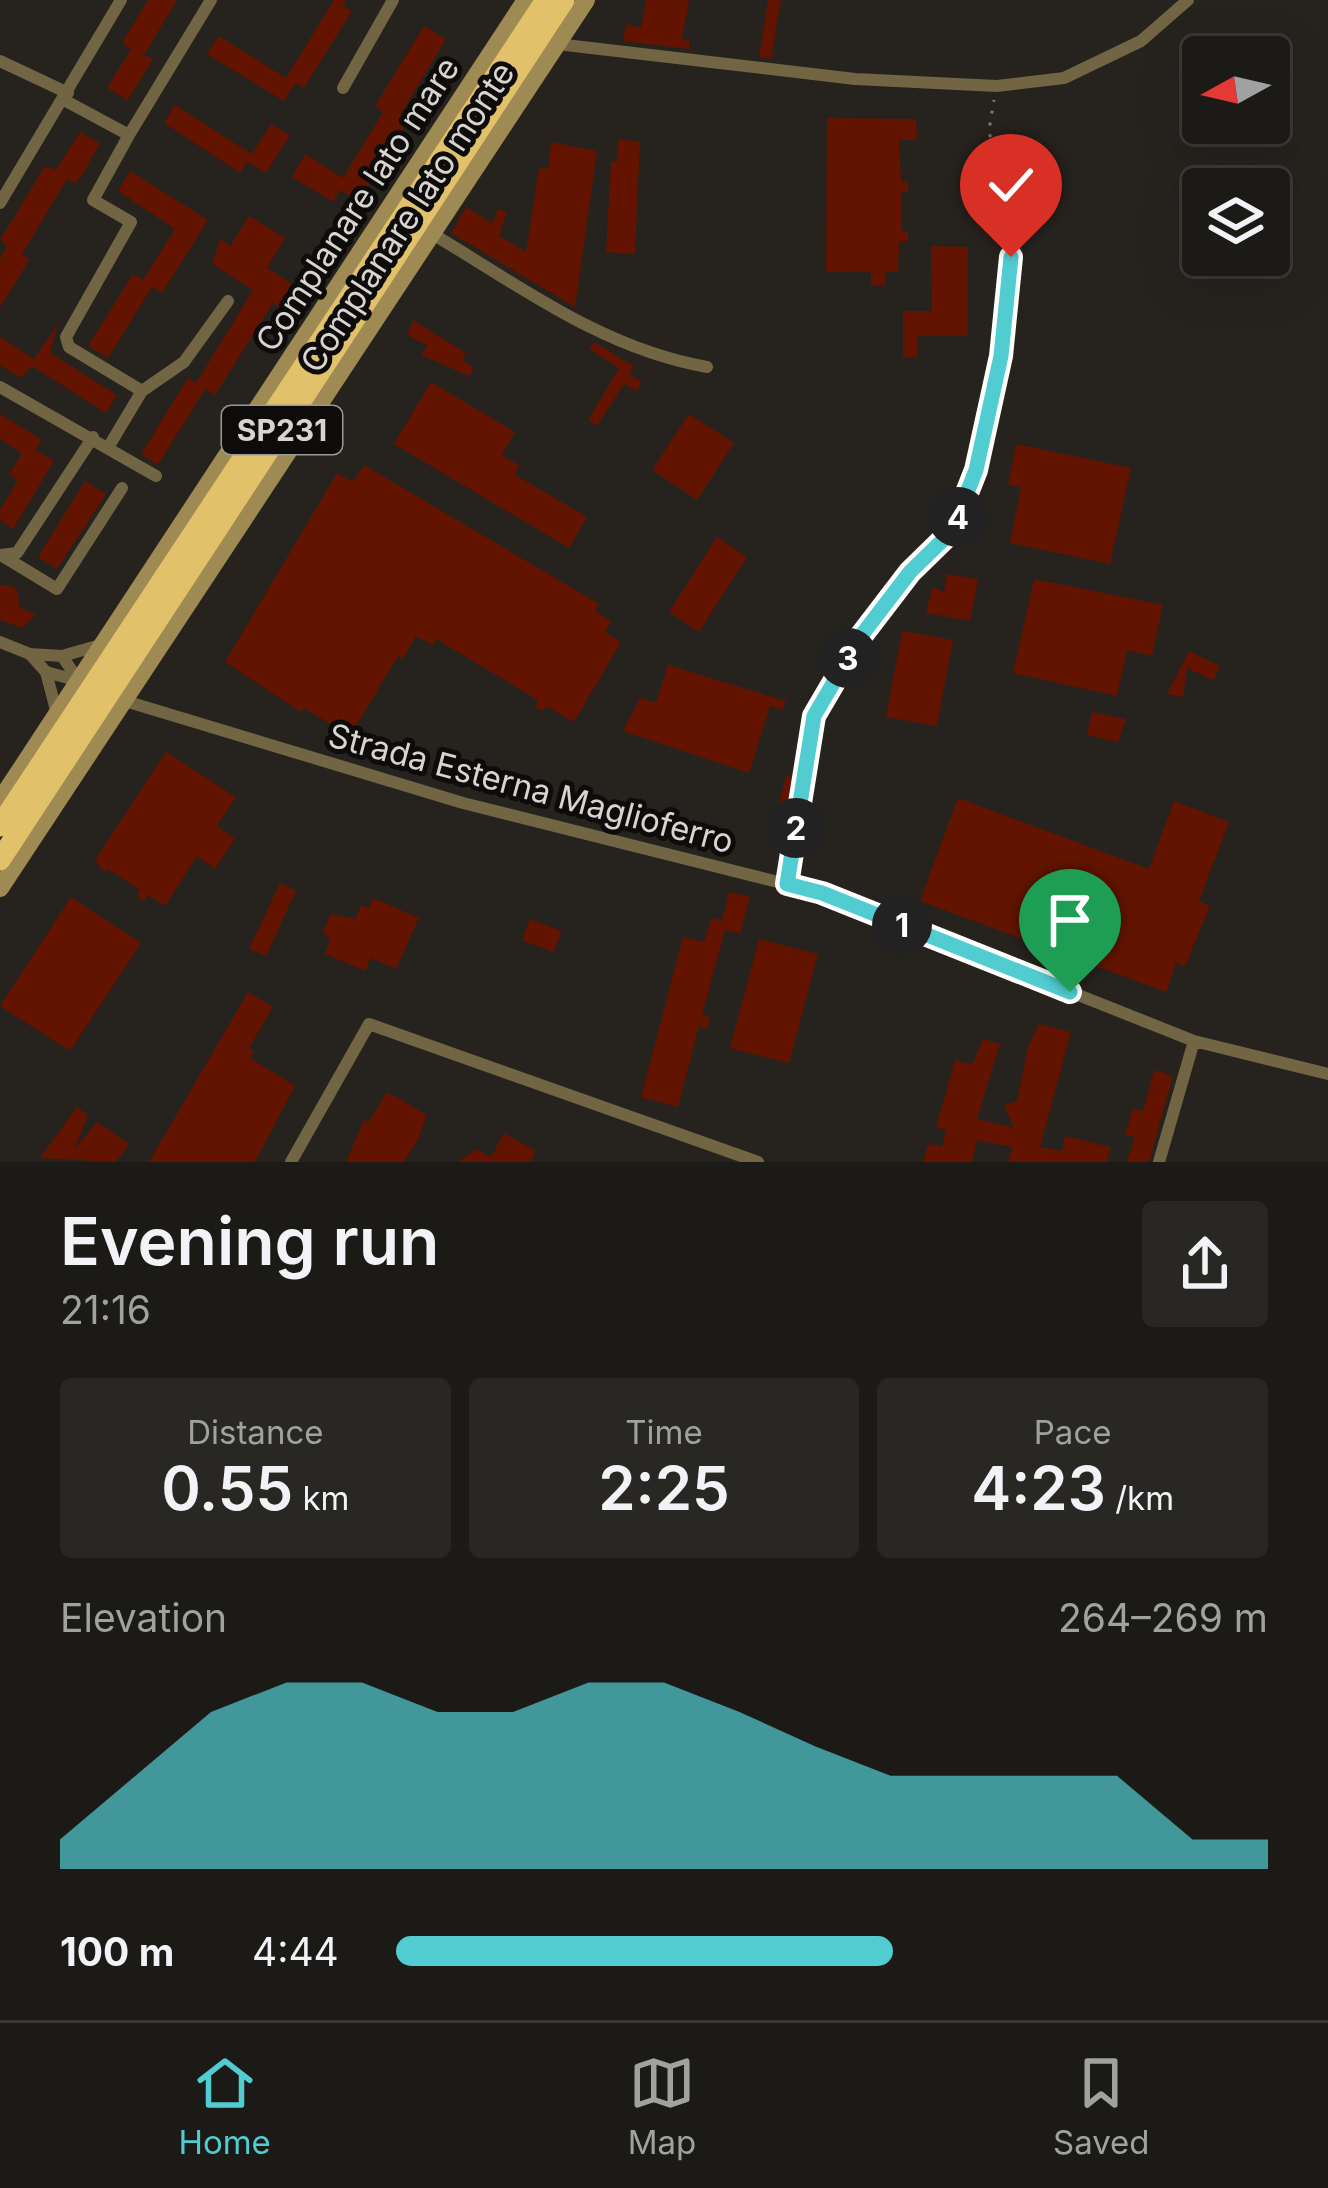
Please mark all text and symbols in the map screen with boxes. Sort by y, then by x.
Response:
north arrow [1182,36,1290,144]
map controls [1182,36,1290,276]
street label: Complanare lato mare [247,49,467,359]
street label: Complanare lato monte [292,54,522,380]
pin [960,134,1062,257]
icon: check [978,152,1044,218]
button: layers [1182,168,1290,276]
road number: SP231 [222,406,342,454]
pin: 4 [928,487,988,547]
text: 4 [947,497,969,537]
pin: 3 [818,628,878,688]
text: 3 [837,638,859,678]
street label: Strada Esterna Maglioferro [324,715,738,861]
pin: 2 [766,798,826,858]
text: 2 [786,808,806,848]
pin [1019,869,1121,992]
icon: arrive [1037,887,1103,953]
pin: 1 [872,895,932,955]
text: 1 [895,905,909,945]
text: Evening run [60,1201,439,1281]
button: share [1142,1201,1268,1327]
text: 21:16 [60,1286,151,1333]
text: Distance [187,1412,323,1452]
text: Time [625,1412,703,1452]
text: Pace [1034,1412,1112,1452]
text: 0.55 [161,1452,293,1524]
text: 2:25 [598,1452,730,1524]
text: 4:23 [971,1452,1106,1524]
text: km [293,1478,349,1518]
text: /km [1106,1478,1174,1518]
text: Elevation [60,1594,227,1641]
text: 264–269 m [1058,1594,1268,1641]
text: 100 m [60,1928,174,1975]
text: 4:44 [252,1928,339,1975]
tab: Home [178,2050,271,2162]
tab: Map [628,2050,696,2162]
tab: Saved [1053,2050,1150,2162]

